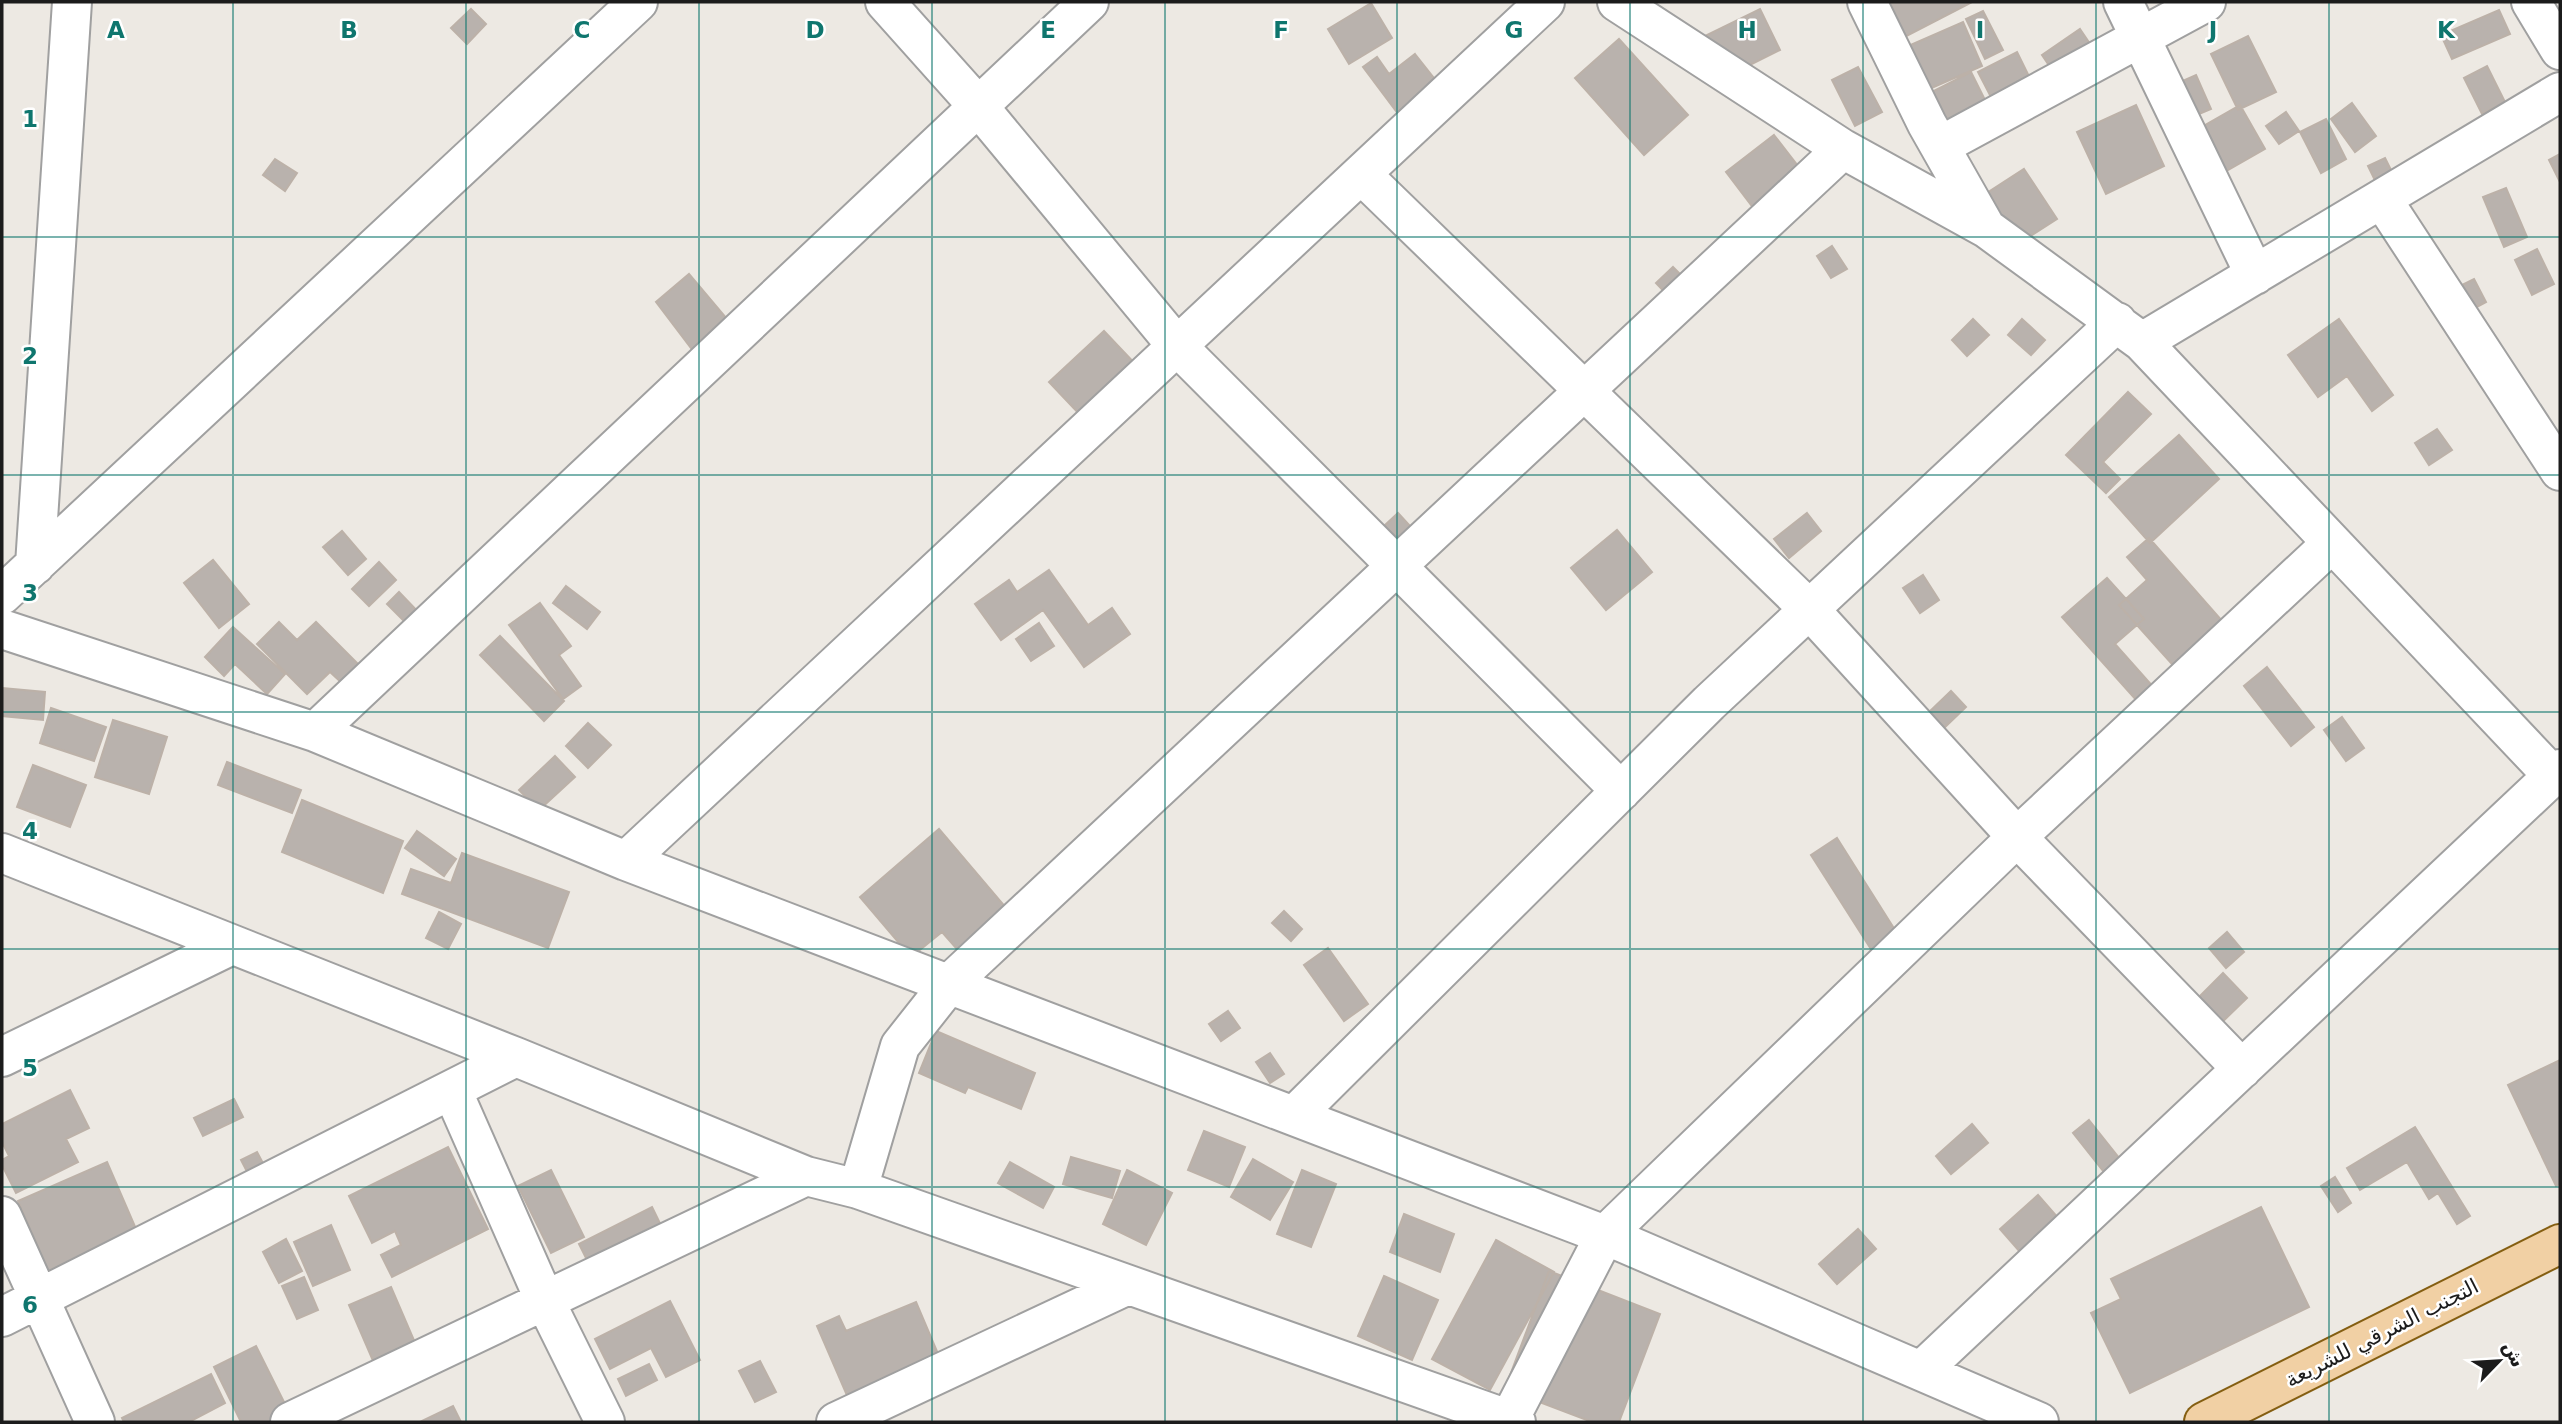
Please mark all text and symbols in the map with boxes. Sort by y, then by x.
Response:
text: A [107,17,125,43]
text: B [340,17,358,43]
text: C [574,17,590,43]
text: D [805,17,825,43]
text: E [1040,17,1056,43]
text: F [1273,17,1289,43]
text: G [1505,17,1523,43]
text: H [1737,17,1757,43]
text: I [1976,17,1984,43]
text: J [2207,17,2217,43]
text: K [2437,17,2456,43]
text: 1 [22,106,38,132]
text: 2 [22,343,38,369]
text: 3 [22,580,38,606]
text: 4 [22,818,38,844]
text: 5 [22,1055,38,1081]
street label: التجنب الشرقي للشريعة [2281,1274,2483,1392]
text: 6 [22,1292,38,1318]
north arrow [2464,1326,2534,1396]
text: ش [2498,1337,2530,1371]

